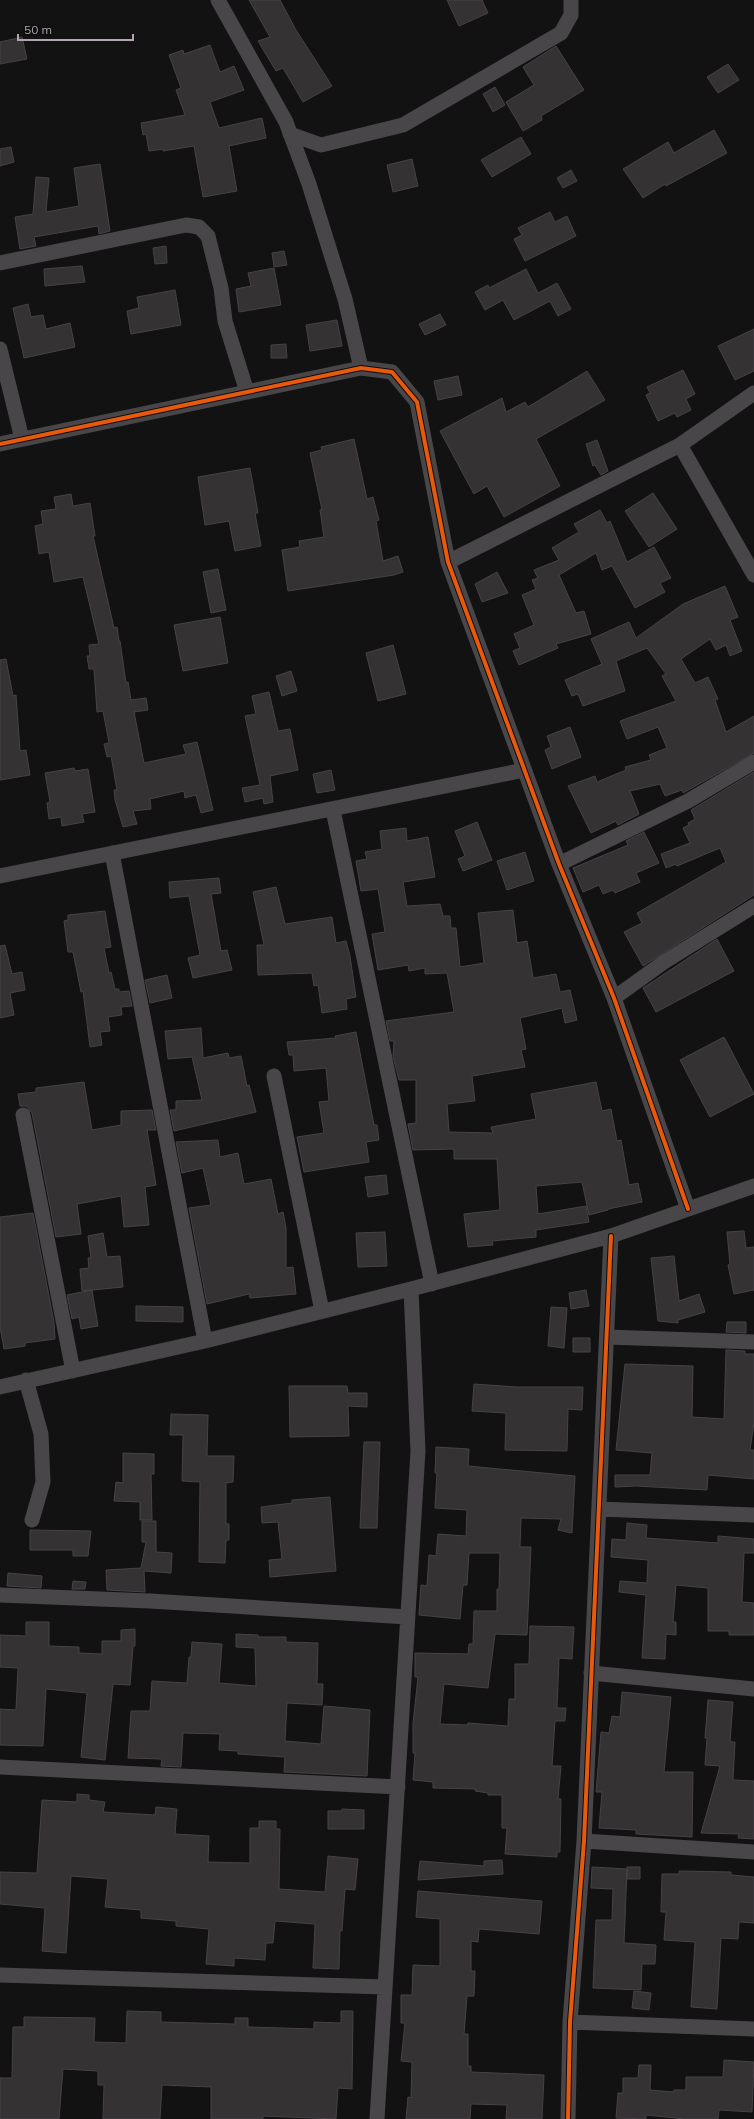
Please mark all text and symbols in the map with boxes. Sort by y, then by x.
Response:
scale bar [18,16,133,42]
text: 50 m [24,22,52,37]

